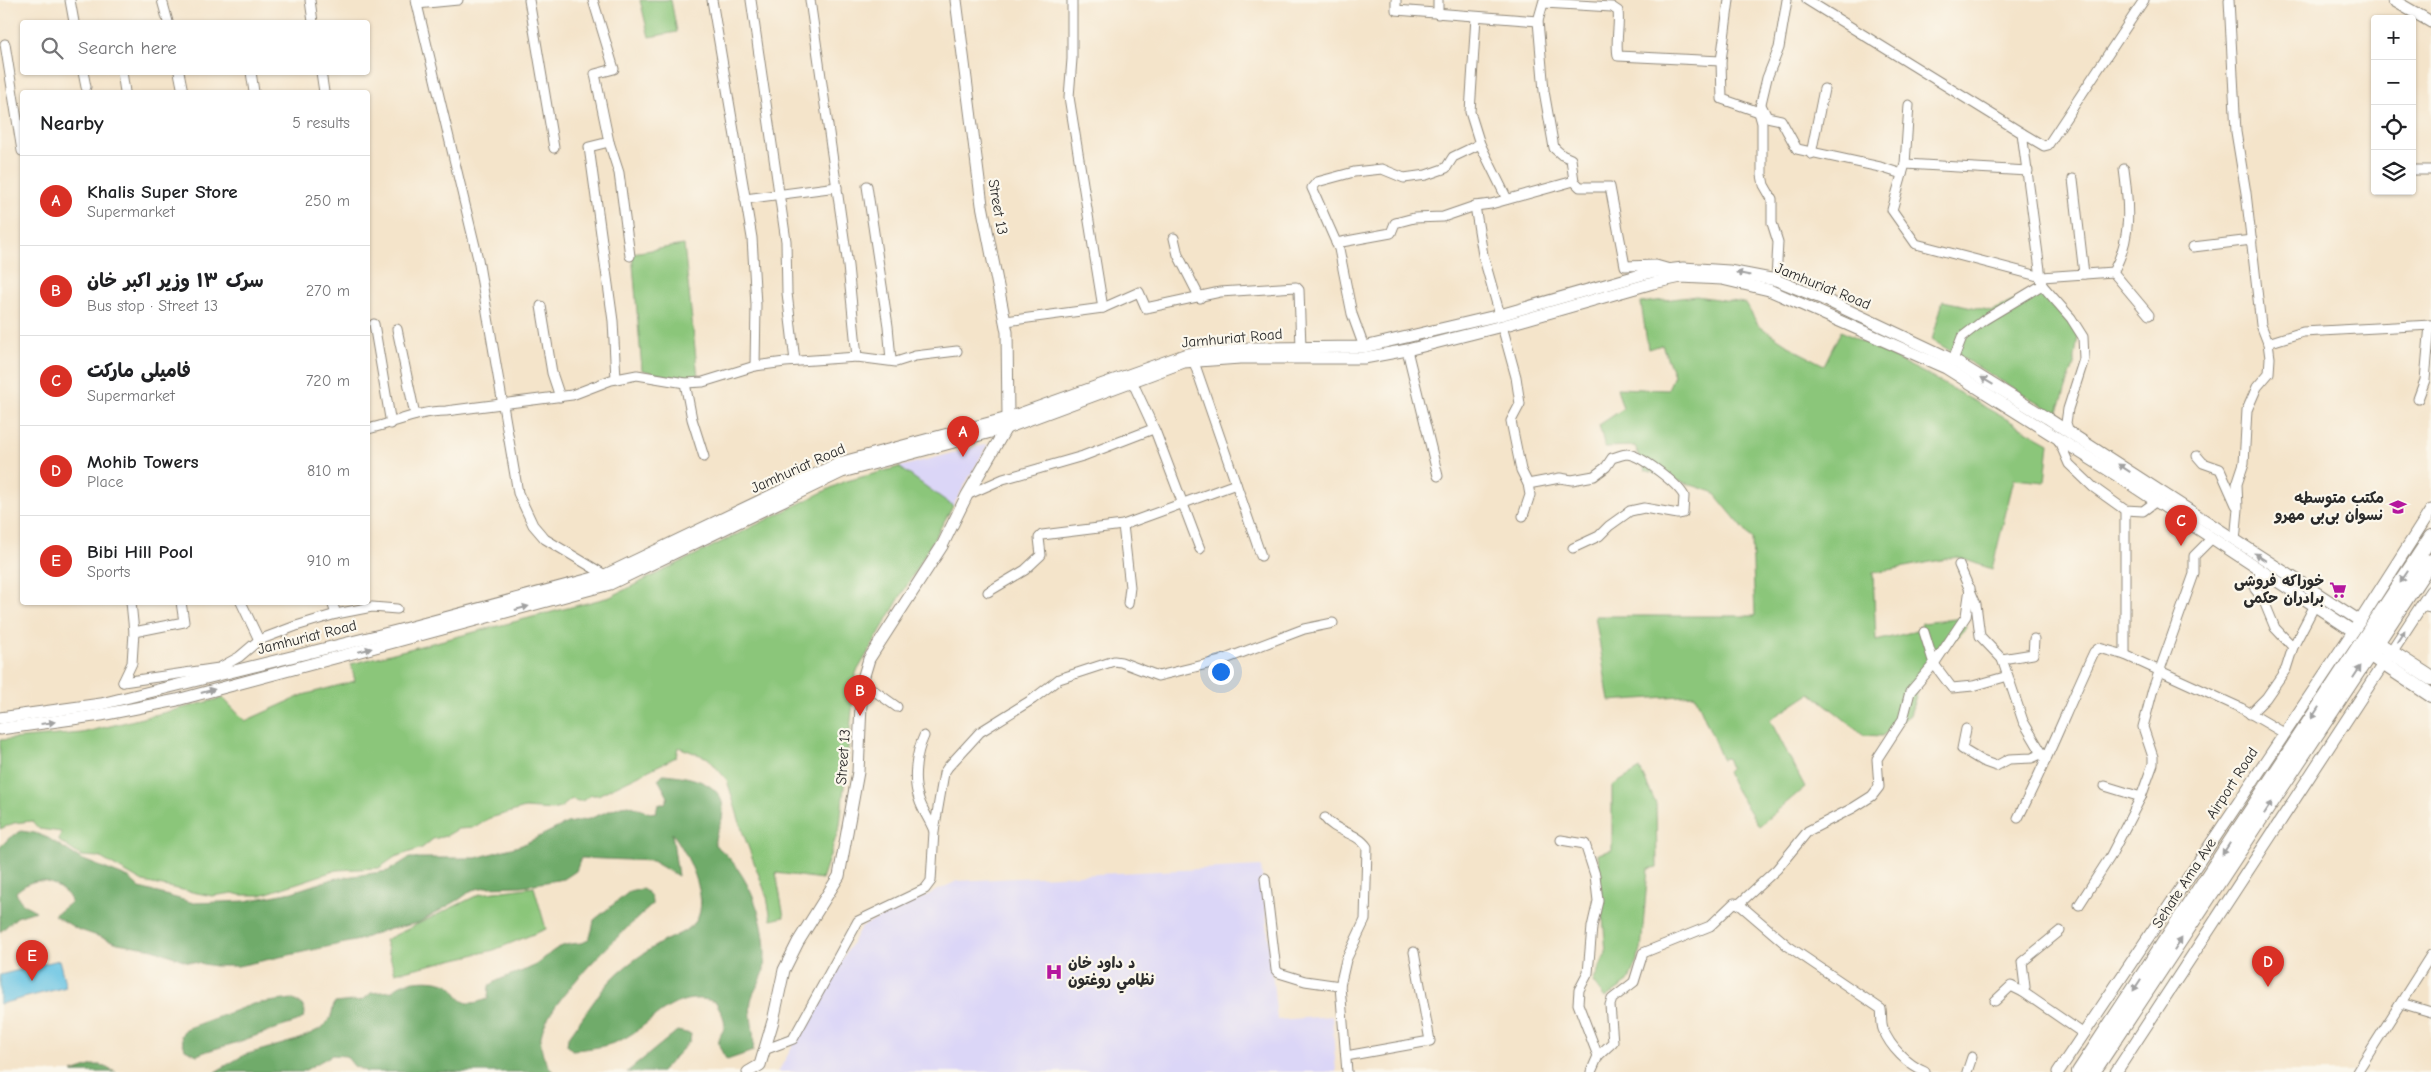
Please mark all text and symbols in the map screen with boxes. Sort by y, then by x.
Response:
map controls [2371,15,2416,195]
button: + [2371,15,2416,60]
search box [20,20,370,75]
icon: search [38,34,66,62]
text: Search here [78,37,177,59]
button: − [2371,60,2416,105]
button: locate [2371,105,2416,150]
text: Nearby [40,111,104,135]
text: 5 results [292,114,350,132]
button: layers [2371,150,2416,195]
street label: Street 13 [984,178,1012,236]
text: Khalis Super Store [87,181,238,203]
text: A [52,192,60,210]
text: 250 m [305,192,350,210]
text: Supermarket [87,203,175,221]
street label: Jamhuriat Road [1773,259,1873,313]
one-way arrow [1735,269,1751,277]
text: سرک ۱۳ وزیر اکبر خان [87,270,264,292]
text: B [51,282,61,300]
text: 270 m [306,282,350,300]
text: Bus stop · Street 13 [87,297,218,315]
street label: Jamhuriat Road [1181,325,1283,351]
text: فامیلی مارکت [87,360,191,382]
text: C [51,372,61,390]
text: 720 m [306,372,350,390]
one-way arrow [1980,377,1993,386]
text: Supermarket [87,387,175,405]
pin: A [947,416,979,457]
street label: Jamhuriat Road [748,439,848,497]
text: Mohib Towers [87,451,199,473]
text: D [51,462,61,480]
text: 810 m [307,462,350,480]
one-way arrow [2117,463,2131,473]
text: Place [87,473,123,491]
place label: مکتب متوسطه نسوان بی‌بی مهرو [2274,489,2384,525]
school or university icon: مکتب متوسطه نسوان بی‌بی مهرو [2388,497,2408,517]
pin: C [2165,505,2197,546]
text: Bibi Hill Pool [87,541,193,563]
text: E [51,552,61,570]
text: 910 m [307,552,350,570]
one-way arrow [2254,552,2267,562]
text: Sports [87,563,130,581]
one-way arrow [2399,571,2409,584]
place label: خوراکه فروشی برادران حکمی [2234,572,2324,608]
supermarket icon: خوراکه فروشی برادران حکمی [2328,580,2348,600]
one-way arrow [514,604,529,612]
street label: Jamhuriat Road [256,616,358,658]
one-way arrow [2397,629,2406,642]
one-way arrow [357,645,372,653]
your location [1208,659,1234,685]
one-way arrow [2352,666,2362,679]
pin: B [844,675,876,716]
one-way arrow [200,687,215,695]
one-way arrow [2310,707,2320,720]
one-way arrow [41,719,57,727]
street label: Street 13 [832,728,854,786]
street label: Airport Road [2202,744,2262,822]
one-way arrow [2263,801,2272,815]
street label: Sehate Ama Ave [2148,834,2220,932]
one-way arrow [2221,843,2231,856]
one-way arrow [2173,937,2183,950]
pin: E [16,940,48,981]
pin: D [2252,946,2284,987]
place label: د داود خان نظامي روغتون [1068,954,1154,994]
hospital icon: د داود خان نظامي روغتون [1044,962,1064,982]
one-way arrow [2132,978,2142,992]

